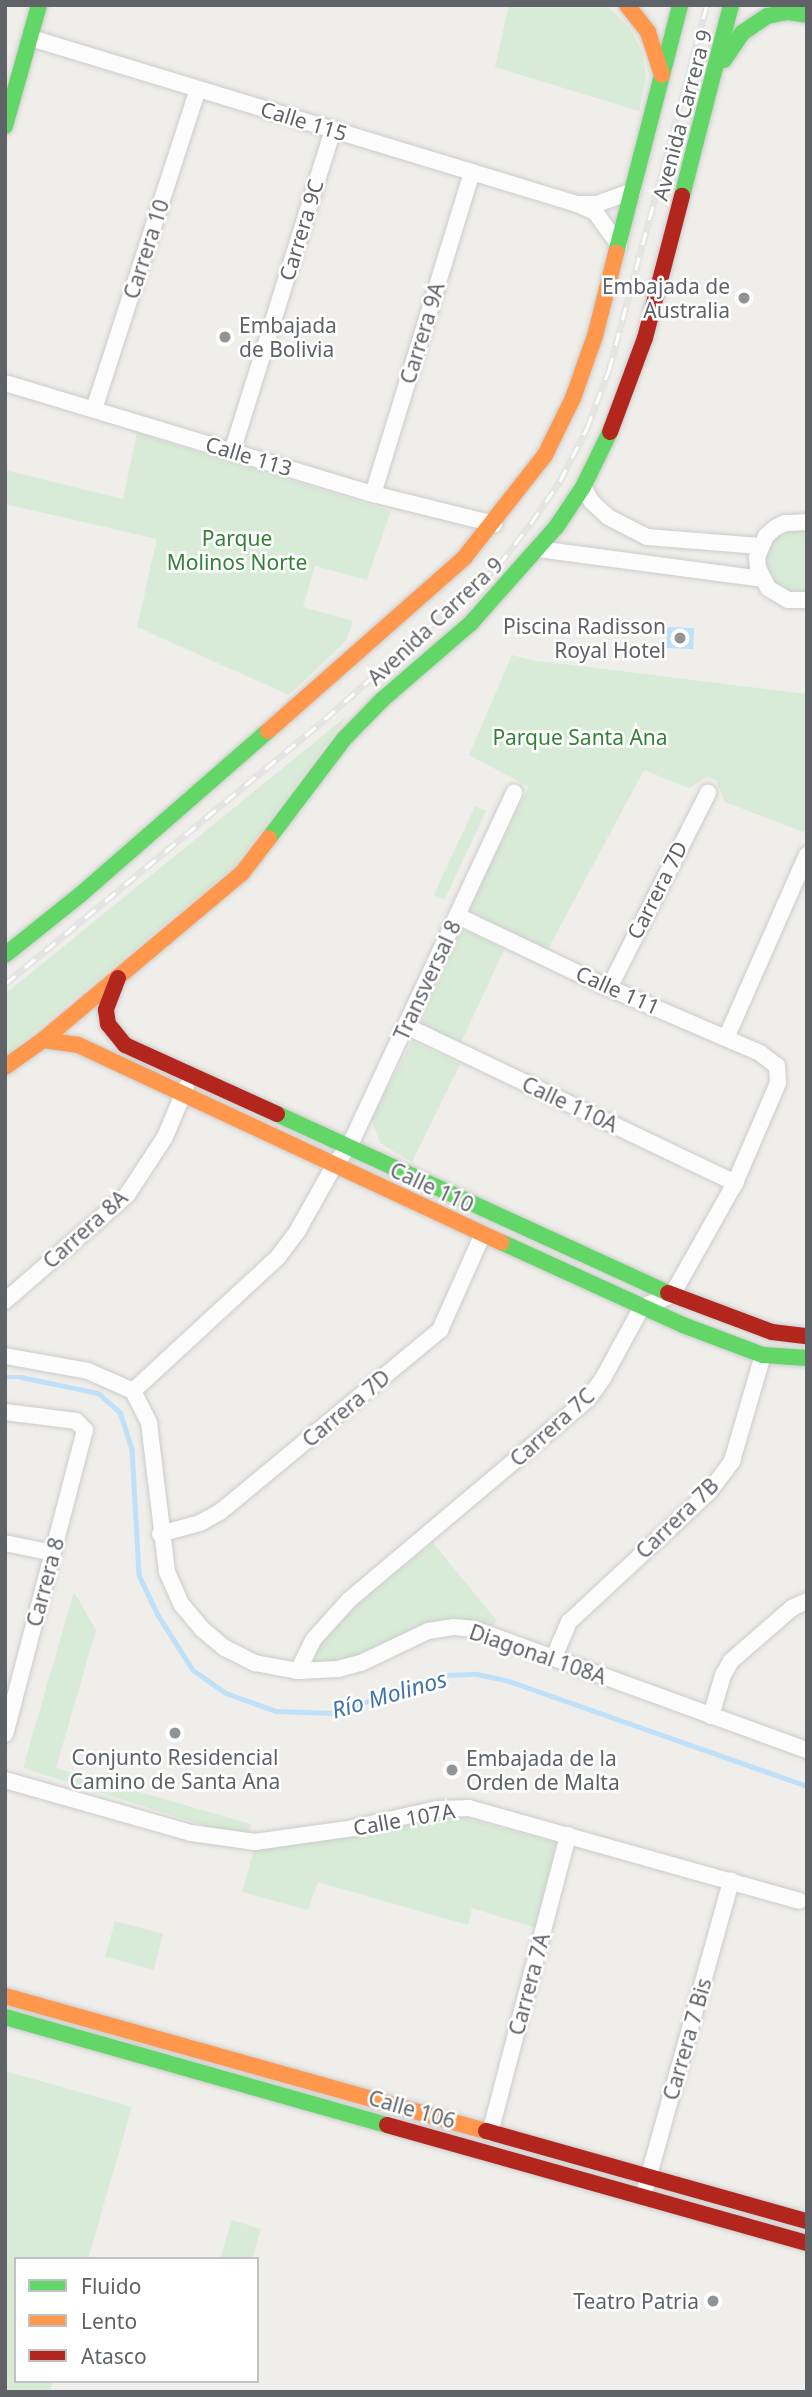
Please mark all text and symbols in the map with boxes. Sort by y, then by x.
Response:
street label: Avenida Carrera 9 [647,27,717,203]
street label: Calle 115 [258,96,350,146]
street label: Carrera 9C [274,176,328,284]
street label: Carrera 10 [118,196,174,302]
place label: Embajada de Australia [602,273,730,323]
street label: Carrera 9A [395,279,449,387]
marker: Embajada de Australia [736,290,752,306]
place label: Embajada de Bolivia [239,312,337,362]
marker: Embajada de Bolivia [217,329,233,345]
street label: Calle 113 [203,431,295,481]
park label: Parque Molinos Norte [167,525,307,575]
street label: Avenida Carrera 9 [362,552,508,690]
place label: Piscina Radisson Royal Hotel [503,613,666,663]
marker: Piscina Radisson Royal Hotel [672,630,688,646]
park label: Parque Santa Ana [492,724,668,750]
street label: Carrera 7D [622,837,692,943]
street label: Transversal 8 [388,916,466,1044]
street label: Calle 111 [572,960,664,1020]
street label: Calle 110A [518,1071,622,1137]
street label: Calle 110 [386,1157,478,1217]
street label: Carrera 8A [38,1185,132,1273]
street label: Carrera 7D [297,1364,395,1452]
street label: Carrera 7C [505,1383,599,1471]
street label: Carrera 7B [630,1472,724,1564]
street label: Carrera 8 [21,1535,69,1629]
street label: Diagonal 108A [466,1619,610,1689]
water label: Río Molinos [328,1664,450,1724]
marker: Conjunto Residencial Camino de Santa Ana [167,1725,183,1741]
place label: Conjunto Residencial Camino de Santa Ana [70,1744,280,1794]
place label: Embajada de la Orden de Malta [466,1745,620,1795]
marker: Embajada de la Orden de Malta [444,1762,460,1778]
street label: Calle 107A [351,1798,457,1840]
street label: Carrera 7A [503,1930,555,2038]
street label: Carrera 7 Bis [658,1975,716,2103]
street label: Calle 106 [366,2085,458,2133]
legend [14,2257,259,2383]
text: Fluido [81,2272,141,2300]
place label: Teatro Patria [573,2288,699,2314]
marker: Teatro Patria [705,2293,721,2309]
text: Lento [81,2307,137,2335]
text: Atasco [81,2342,147,2370]

